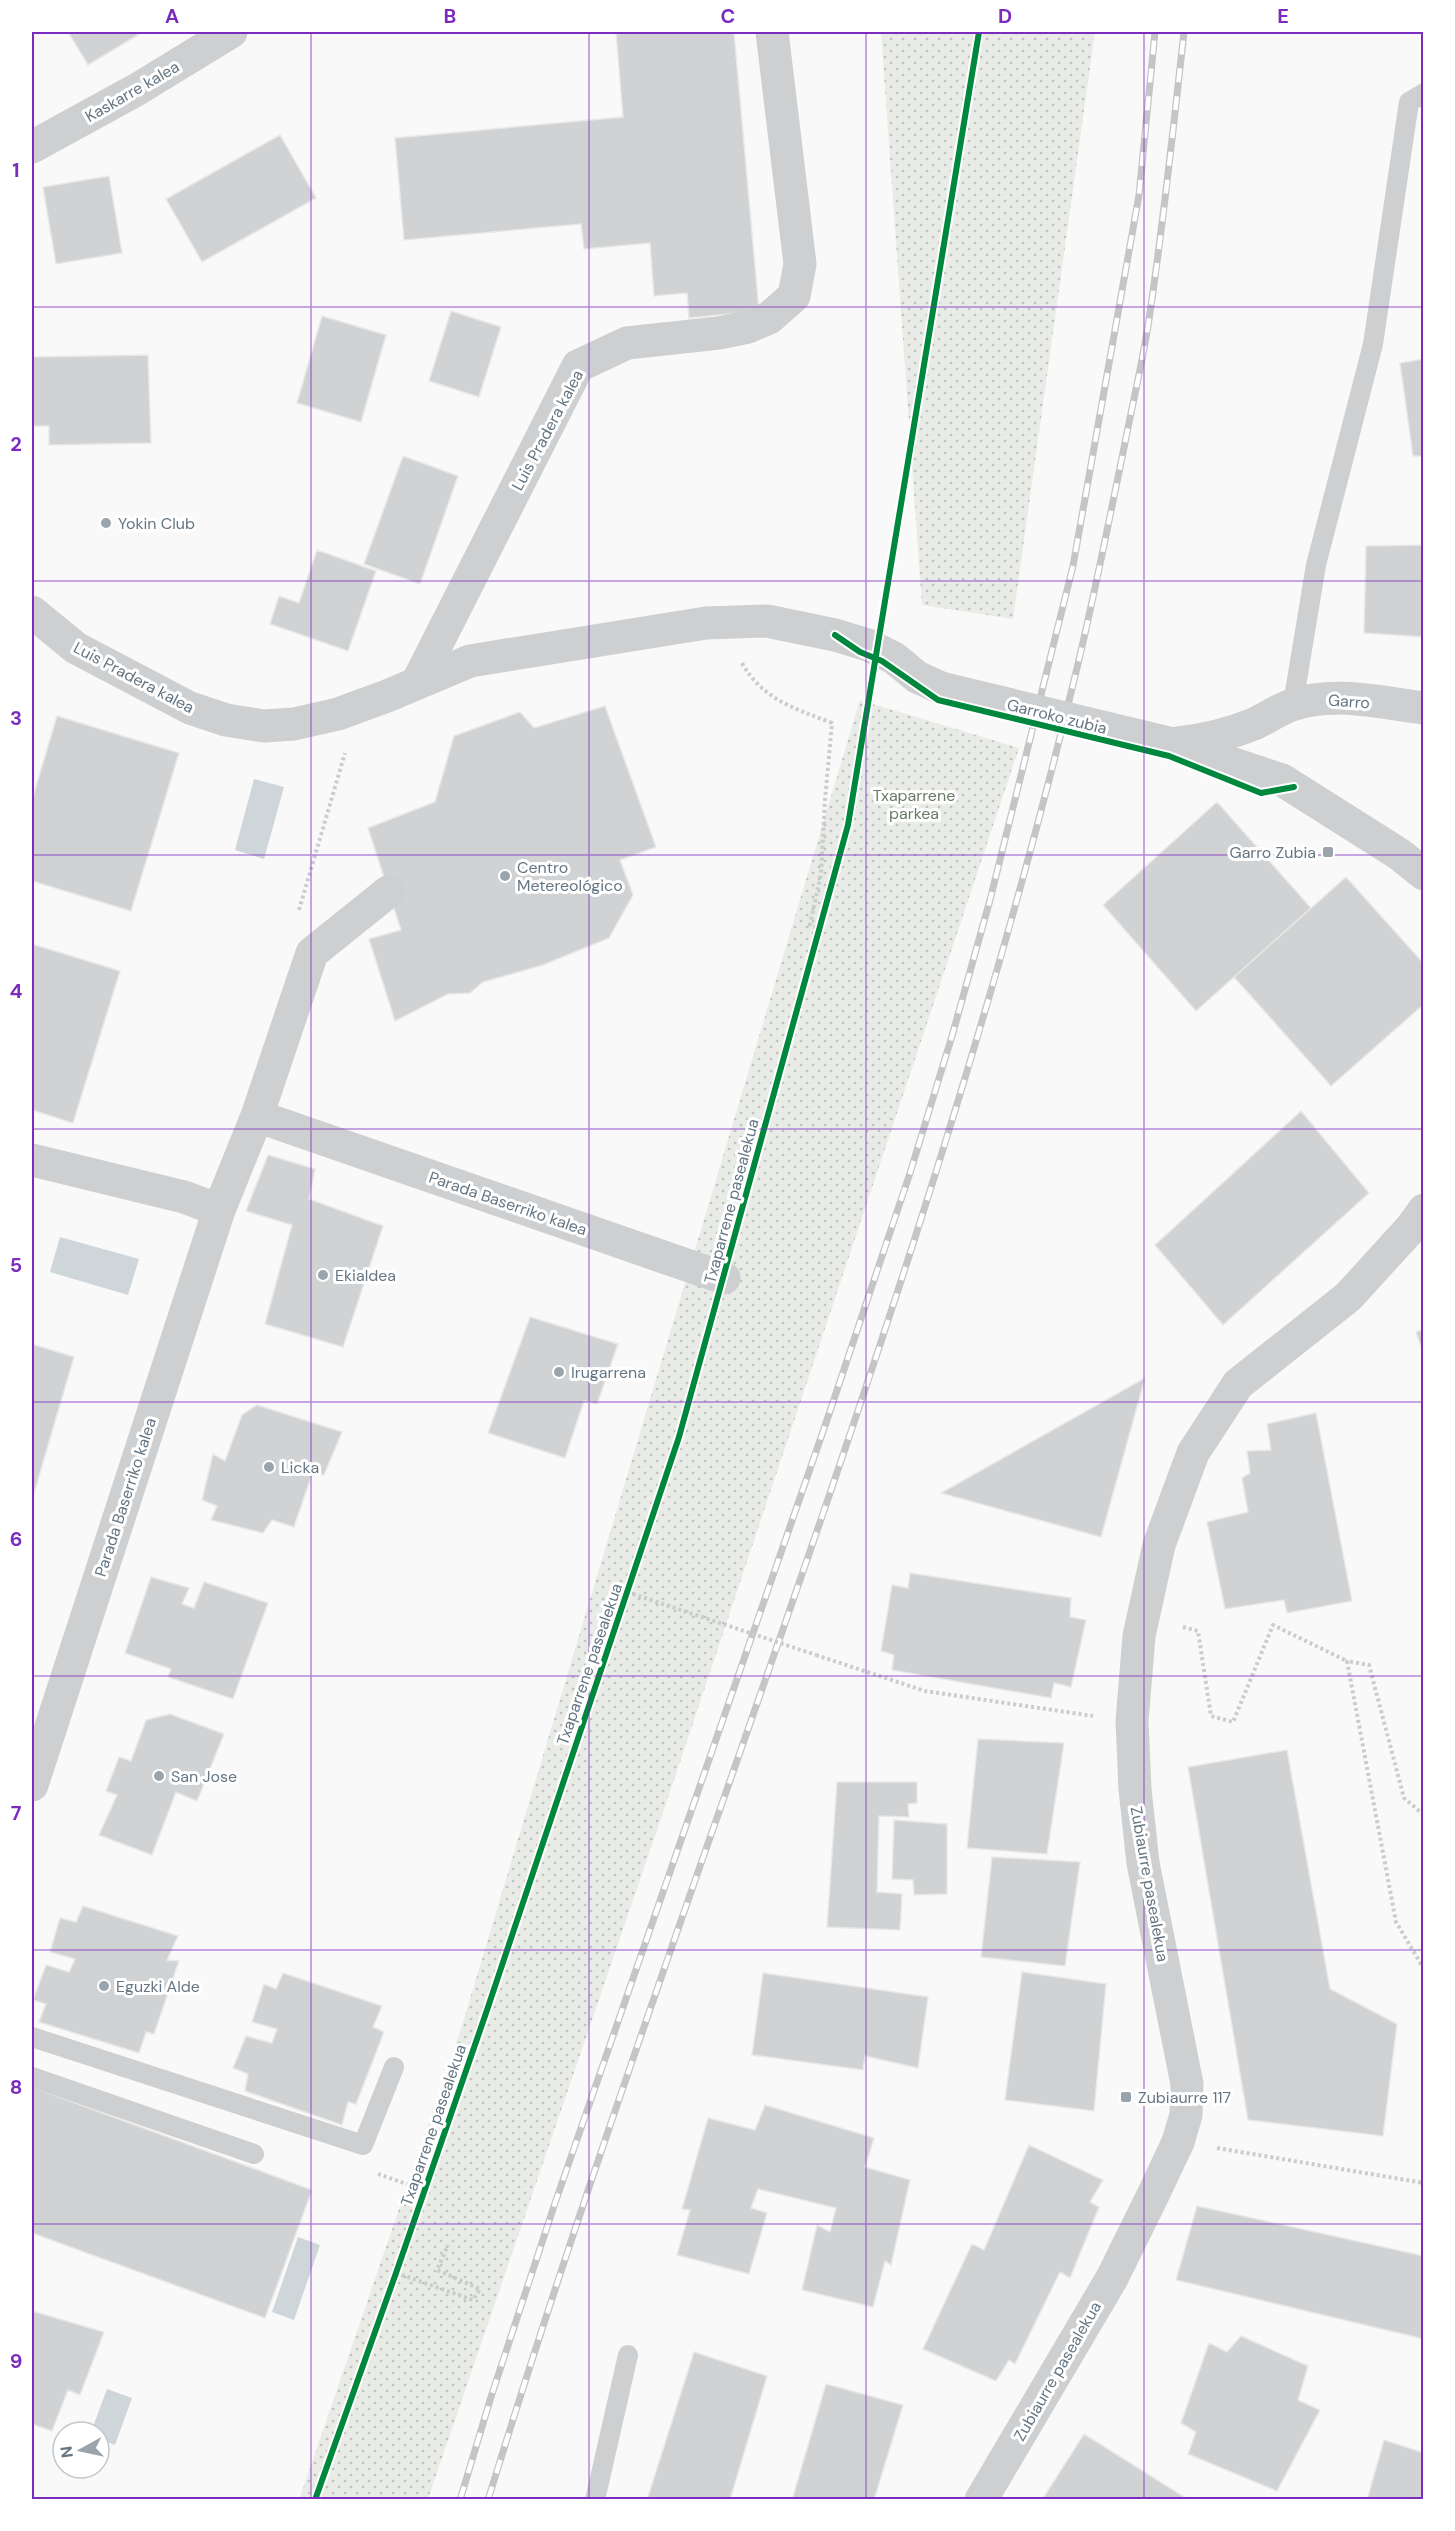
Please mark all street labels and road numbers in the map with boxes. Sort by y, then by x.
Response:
street label: Kaskarre kalea [81,56,183,127]
street label: Luis Pradera kalea [507,366,588,494]
street label: Luis Pradera kalea [70,637,198,718]
street label: Garro [1327,690,1371,713]
street label: Garroko zubia [1005,694,1109,739]
street label: Txaparrene pasealekua [699,1116,764,1286]
street label: Parada Baserriko kalea [426,1167,590,1240]
street label: Parada Baserriko kalea [90,1415,161,1579]
street label: Txaparrene pasealekua [552,1580,627,1748]
street label: Zubiaurre pasealekua [1125,1805,1174,1964]
street label: Txaparrene pasealekua [396,2041,471,2209]
street label: Zubiaurre pasealekua [1009,2298,1106,2445]

